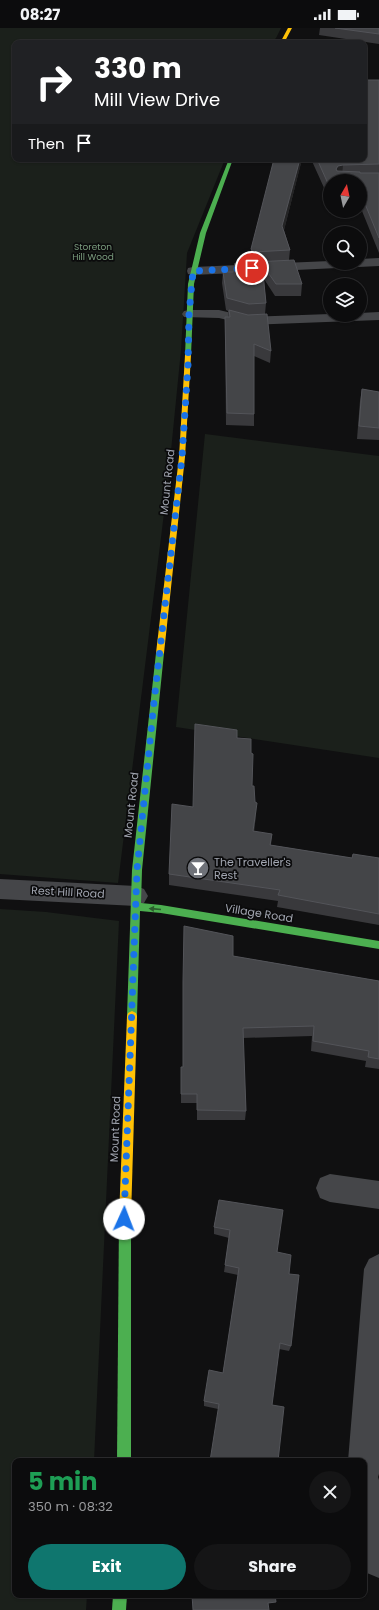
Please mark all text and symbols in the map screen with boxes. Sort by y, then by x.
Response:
text: 08:27 [20,4,60,25]
text: 330 m [94,49,182,88]
icon: right [28,56,80,108]
text: Mill View Drive [94,87,220,112]
icon: arrive [73,132,95,154]
text: Then [28,133,65,154]
north arrow [323,174,367,218]
map controls [323,174,367,322]
button: search [323,226,367,270]
park label: Storeton Hill Wood [72,241,114,263]
pin [235,251,269,285]
icon: arrive [241,257,263,279]
button: layers [323,278,367,322]
street label: Mount Road [156,448,178,516]
street label: Mount Road [120,771,142,839]
place label: The Traveller's Rest [214,854,291,883]
bar icon: The Traveller's Rest [185,855,211,881]
street label: Rest Hill Road [31,882,105,902]
street label: Village Road [224,900,294,926]
one-way arrow [149,905,161,912]
street label: Mount Road [106,1096,124,1162]
position arrow [103,1198,145,1240]
text: 5 min [28,1465,97,1498]
button: close [309,1471,351,1513]
text: 350 m · 08:32 [28,1497,113,1516]
button: Exit [28,1544,186,1590]
button: Share [194,1544,351,1590]

